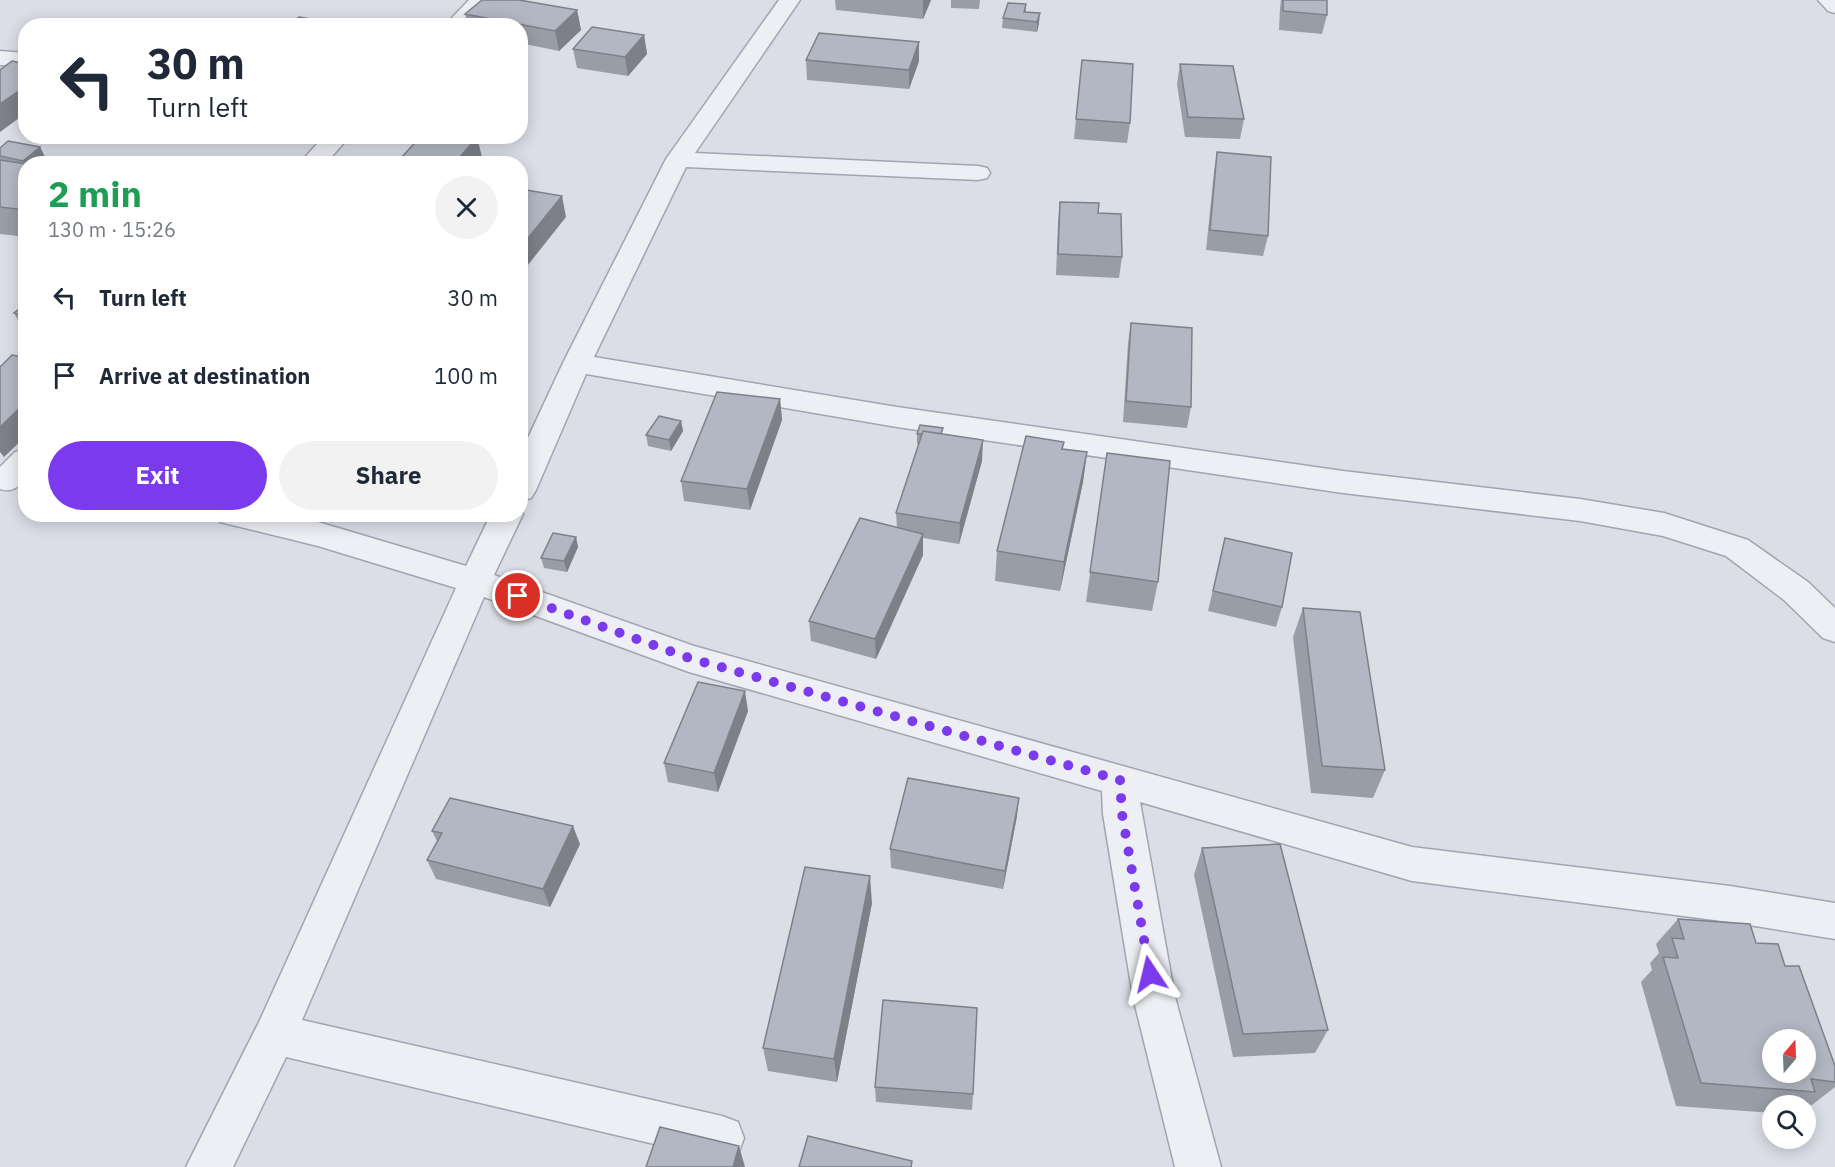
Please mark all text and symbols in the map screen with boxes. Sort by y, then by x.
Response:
text: 30 m [147,36,245,91]
icon: left [48,42,126,120]
text: Turn left [147,89,248,124]
text: 2 min [48,170,142,217]
button: close [435,176,498,239]
text: 130 m · 15:26 [48,216,176,243]
icon: left [48,281,81,314]
text: Turn left [99,283,187,312]
text: 30 m [447,283,498,312]
icon: arrive [48,359,81,392]
text: Arrive at destination [99,361,310,390]
text: 100 m [434,361,498,390]
button: Exit [48,441,267,510]
button: Share [279,441,498,510]
pin [492,570,543,621]
icon: arrive [501,579,534,612]
position arrow [1118,942,1182,1006]
north arrow [1762,1029,1816,1083]
map controls [1762,1029,1816,1149]
button: search [1762,1095,1816,1149]

